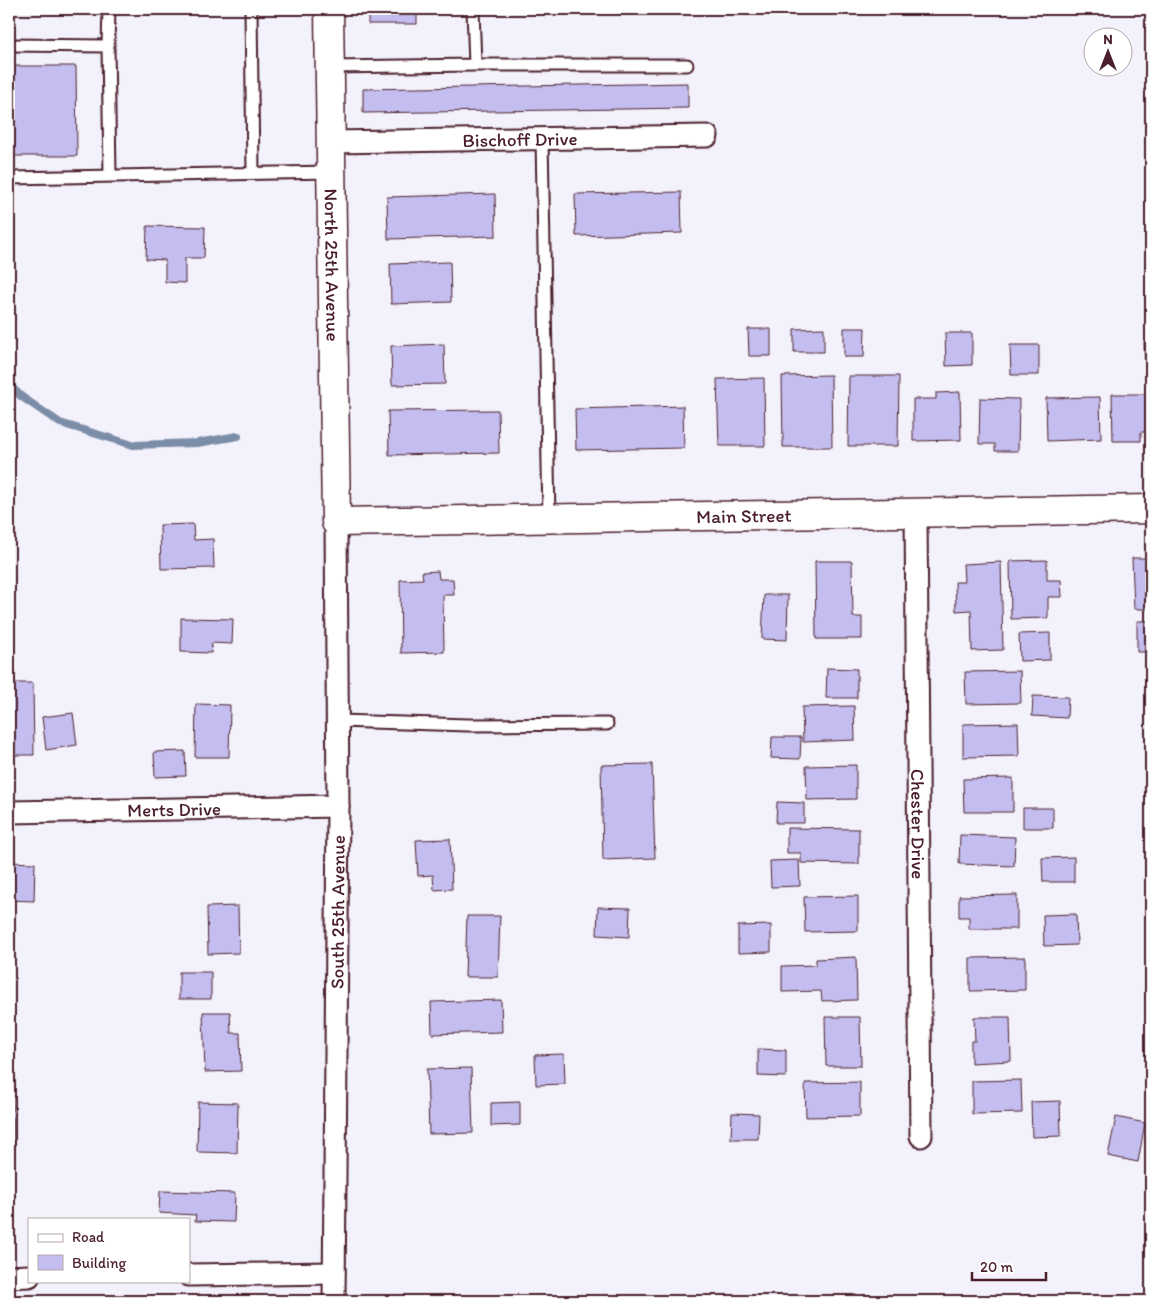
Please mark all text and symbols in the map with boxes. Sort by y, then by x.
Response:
north arrow [1082,28,1132,78]
text: N [1103,31,1113,48]
street label: Bischoff Drive [462,127,578,151]
street label: North 25th Avenue [320,188,345,342]
street label: Main Street [696,503,792,528]
street label: Chester Drive [907,769,930,879]
street label: Merts Drive [127,797,221,821]
street label: South 25th Avenue [325,835,349,989]
legend [28,1218,190,1282]
text: Road [72,1228,105,1246]
scale bar [972,1250,1046,1282]
text: Building [72,1254,126,1272]
text: 20 m [980,1258,1014,1276]

